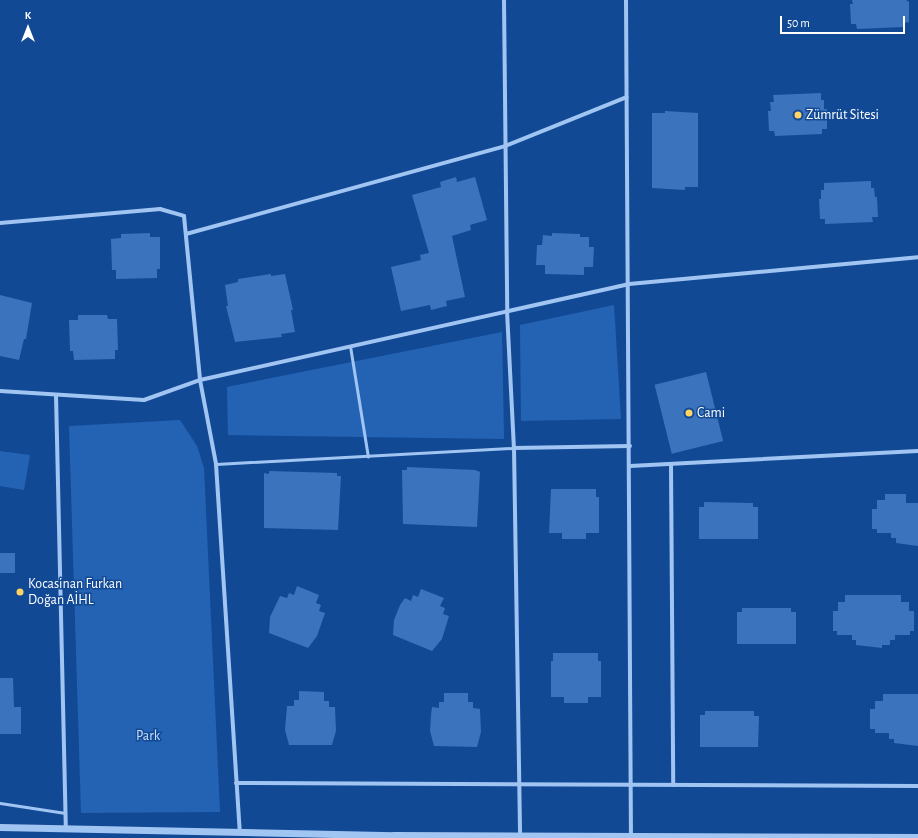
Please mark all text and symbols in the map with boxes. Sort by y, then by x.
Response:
north arrow [8,8,48,48]
scale bar [782,8,907,34]
text: K [25,10,31,21]
text: 50 m [787,17,810,29]
place label: Zümrüt Sitesi [806,107,879,123]
marker: Zümrüt Sitesi [793,110,803,120]
place label: Cami [697,405,725,421]
marker: Cami [684,408,694,418]
place label: Kocasinan Furkan Doğan AİHL [28,576,122,608]
marker: Kocasinan Furkan Doğan AİHL [15,587,25,597]
park label: Park [136,728,160,744]

